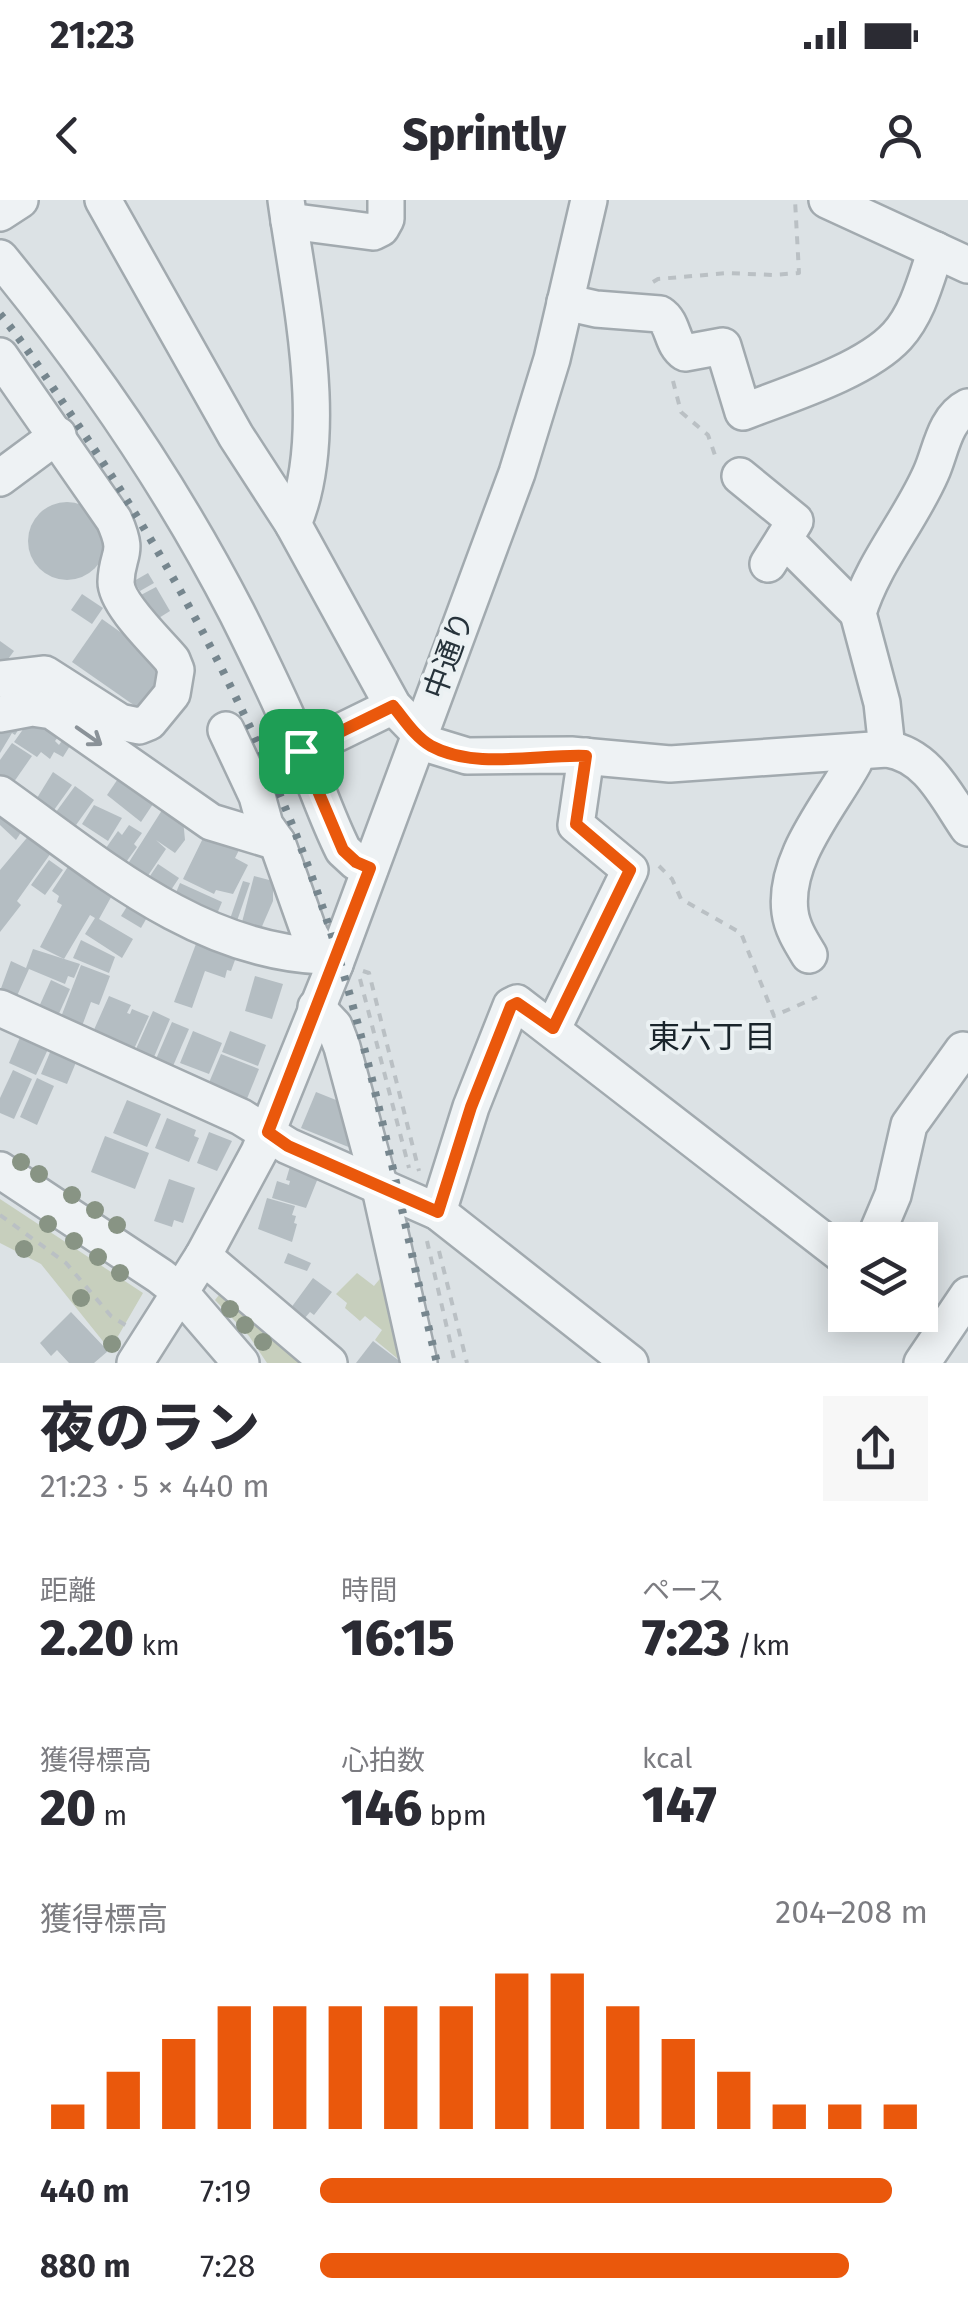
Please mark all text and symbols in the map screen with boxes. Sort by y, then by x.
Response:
text: 21:23 [50,12,135,58]
icon: back [40,108,95,163]
text: Sprintly [402,108,566,162]
icon: person [873,108,928,163]
street label: 中通り [417,607,481,703]
pin [259,709,344,794]
icon: arrive [274,724,329,779]
one-way arrow [74,725,102,746]
district label: 東六丁目 [648,1018,776,1056]
map controls [828,1222,938,1332]
button: layers [828,1222,938,1332]
text: 夜のラン [40,1396,260,1462]
button: share [823,1396,928,1501]
text: 21:23 · 5 × 440 m [40,1467,270,1505]
text: 距離 [40,1574,96,1607]
text: 時間 [341,1574,397,1607]
text: ペース [642,1574,725,1607]
text: 2.20 [40,1608,134,1668]
text: 16:15 [341,1608,455,1668]
text: 7:23 [642,1608,730,1668]
text: km [134,1629,180,1662]
text: /km [730,1629,790,1662]
text: kcal [642,1742,692,1775]
text: 獲得標高 [40,1744,152,1777]
text: 心拍数 [341,1744,425,1777]
text: 147 [642,1775,717,1835]
text: 20 [40,1778,96,1838]
text: 146 [341,1778,422,1838]
text: m [96,1799,127,1832]
text: bpm [422,1799,487,1832]
text: 204–208 m [775,1893,928,1931]
text: 獲得標高 [40,1900,168,1938]
text: 440 m [40,2172,130,2210]
text: 7:19 [200,2172,251,2210]
text: 880 m [40,2247,131,2285]
text: 7:28 [200,2247,255,2285]

